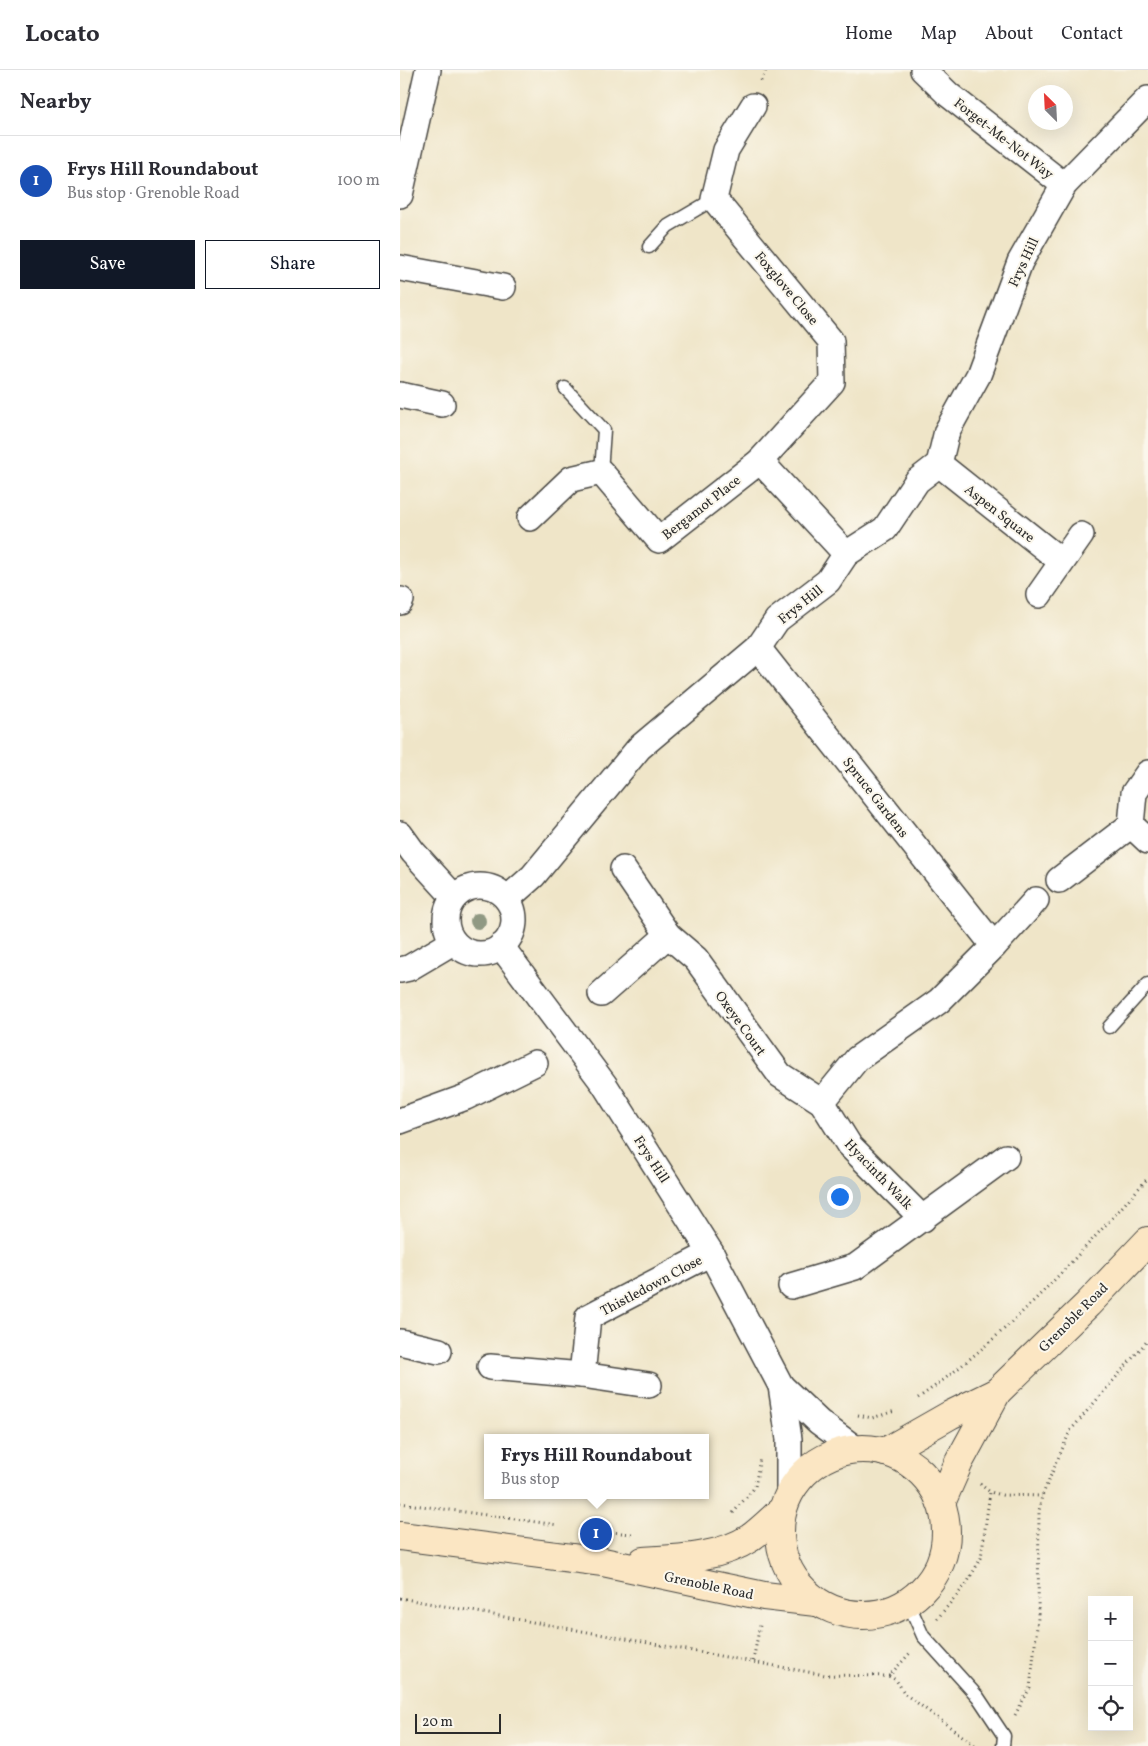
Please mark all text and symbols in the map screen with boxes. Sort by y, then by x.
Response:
text: Locato [25,18,100,52]
text: Home [845,22,893,47]
text: Map [921,22,957,47]
text: About [985,22,1033,47]
text: Contact [1061,22,1123,47]
north arrow [1028,85,1073,130]
text: Nearby [20,88,91,117]
street label: Forget-Me-Not Way [949,94,1057,184]
text: Frys Hill Roundabout [67,157,259,183]
text: 1 [33,170,39,192]
text: 100 m [337,170,380,192]
text: Bus stop · Grenoble Road [67,183,240,205]
street label: Frys Hill [1005,235,1044,291]
button: Save [20,240,195,289]
button: Share [205,240,380,289]
street label: Foxglove Close [750,248,822,330]
street label: Bergamot Place [659,471,746,545]
street label: Aspen Square [960,481,1038,548]
street label: Frys Hill [774,581,827,629]
street label: Spruce Gardens [837,754,912,842]
street label: Oxeye Court [710,988,770,1060]
street label: Frys Hill [628,1133,673,1187]
street label: Hyacinth Walk [839,1136,917,1215]
your location [827,1184,853,1210]
street label: Thistledown Close [597,1251,706,1321]
street label: Grenoble Road [1035,1279,1113,1357]
popup [484,1434,709,1499]
text: Frys Hill Roundabout [501,1443,692,1469]
text: Bus stop [501,1469,560,1491]
pin: 1 [580,1515,612,1553]
street label: Grenoble Road [662,1568,755,1605]
map controls [1088,1596,1133,1731]
button: + [1088,1596,1133,1641]
button: − [1088,1641,1133,1686]
button: locate [1088,1686,1133,1731]
scale bar [415,1711,501,1734]
text: 20 m [422,1713,453,1732]

